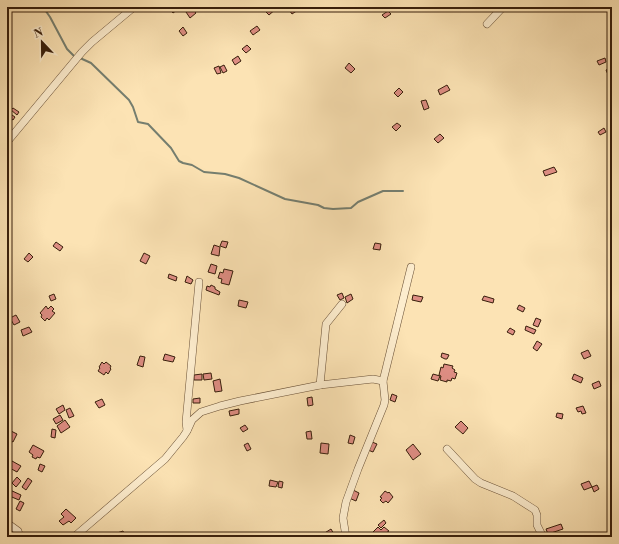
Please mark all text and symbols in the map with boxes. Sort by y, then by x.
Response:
north arrow [22,22,62,62]
text: N [32,25,46,42]

